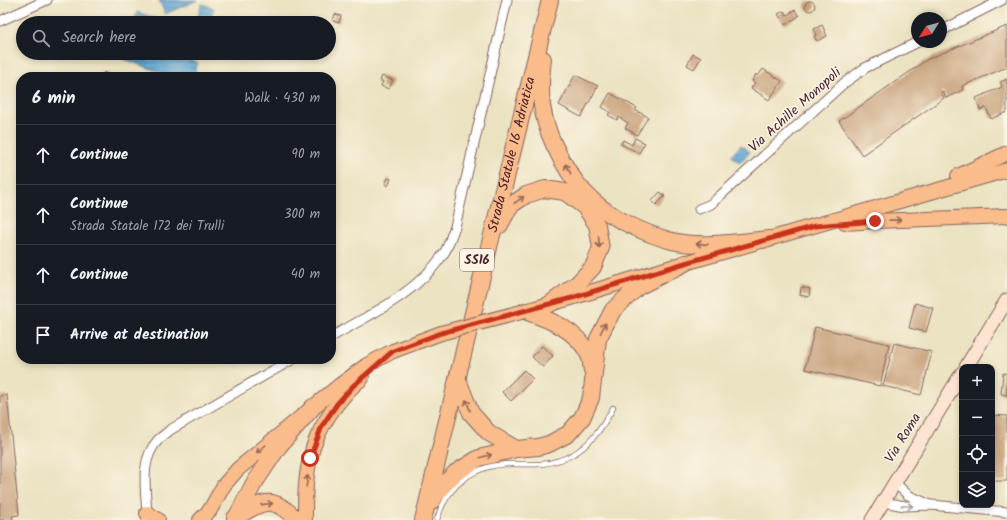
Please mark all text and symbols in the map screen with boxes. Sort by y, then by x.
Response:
north arrow [911,12,947,48]
search box [16,16,336,60]
text: Search here [62,26,136,50]
icon: search [30,27,52,49]
street label: Via Achille Monopoli [744,62,847,158]
street label: Strada Statale 16 Adriatica [482,75,542,235]
text: 6 min [32,85,76,112]
text: Walk · 430 m [244,88,320,109]
text: Continue [70,143,128,167]
icon: ahead [32,144,54,166]
text: 90 m [292,144,320,165]
one-way arrow [564,164,572,175]
text: Continue [70,192,128,216]
one-way arrow [514,196,525,204]
icon: ahead [32,204,54,226]
text: 300 m [284,204,320,225]
route end [866,212,884,230]
text: Strada Statale 172 dei Trulli [70,216,224,237]
one-way arrow [888,216,901,224]
one-way arrow [596,235,603,248]
one-way arrow [696,240,709,247]
road number: SS16 [460,249,494,271]
text: Continue [70,263,128,287]
icon: ahead [32,264,54,286]
text: 40 m [291,264,320,285]
text: Arrive at destination [70,323,209,347]
one-way arrow [600,323,607,335]
icon: arrive [32,324,54,346]
map controls [959,364,995,508]
button: + [959,364,995,400]
one-way arrow [463,399,471,411]
button: − [959,400,995,436]
street label: Via Roma [879,409,927,467]
button: locate [959,436,995,472]
one-way arrow [256,445,267,454]
route start [301,449,319,467]
one-way arrow [479,452,492,459]
button: layers [959,472,995,508]
one-way arrow [303,475,311,488]
one-way arrow [260,500,273,507]
one-way arrow [900,502,913,509]

